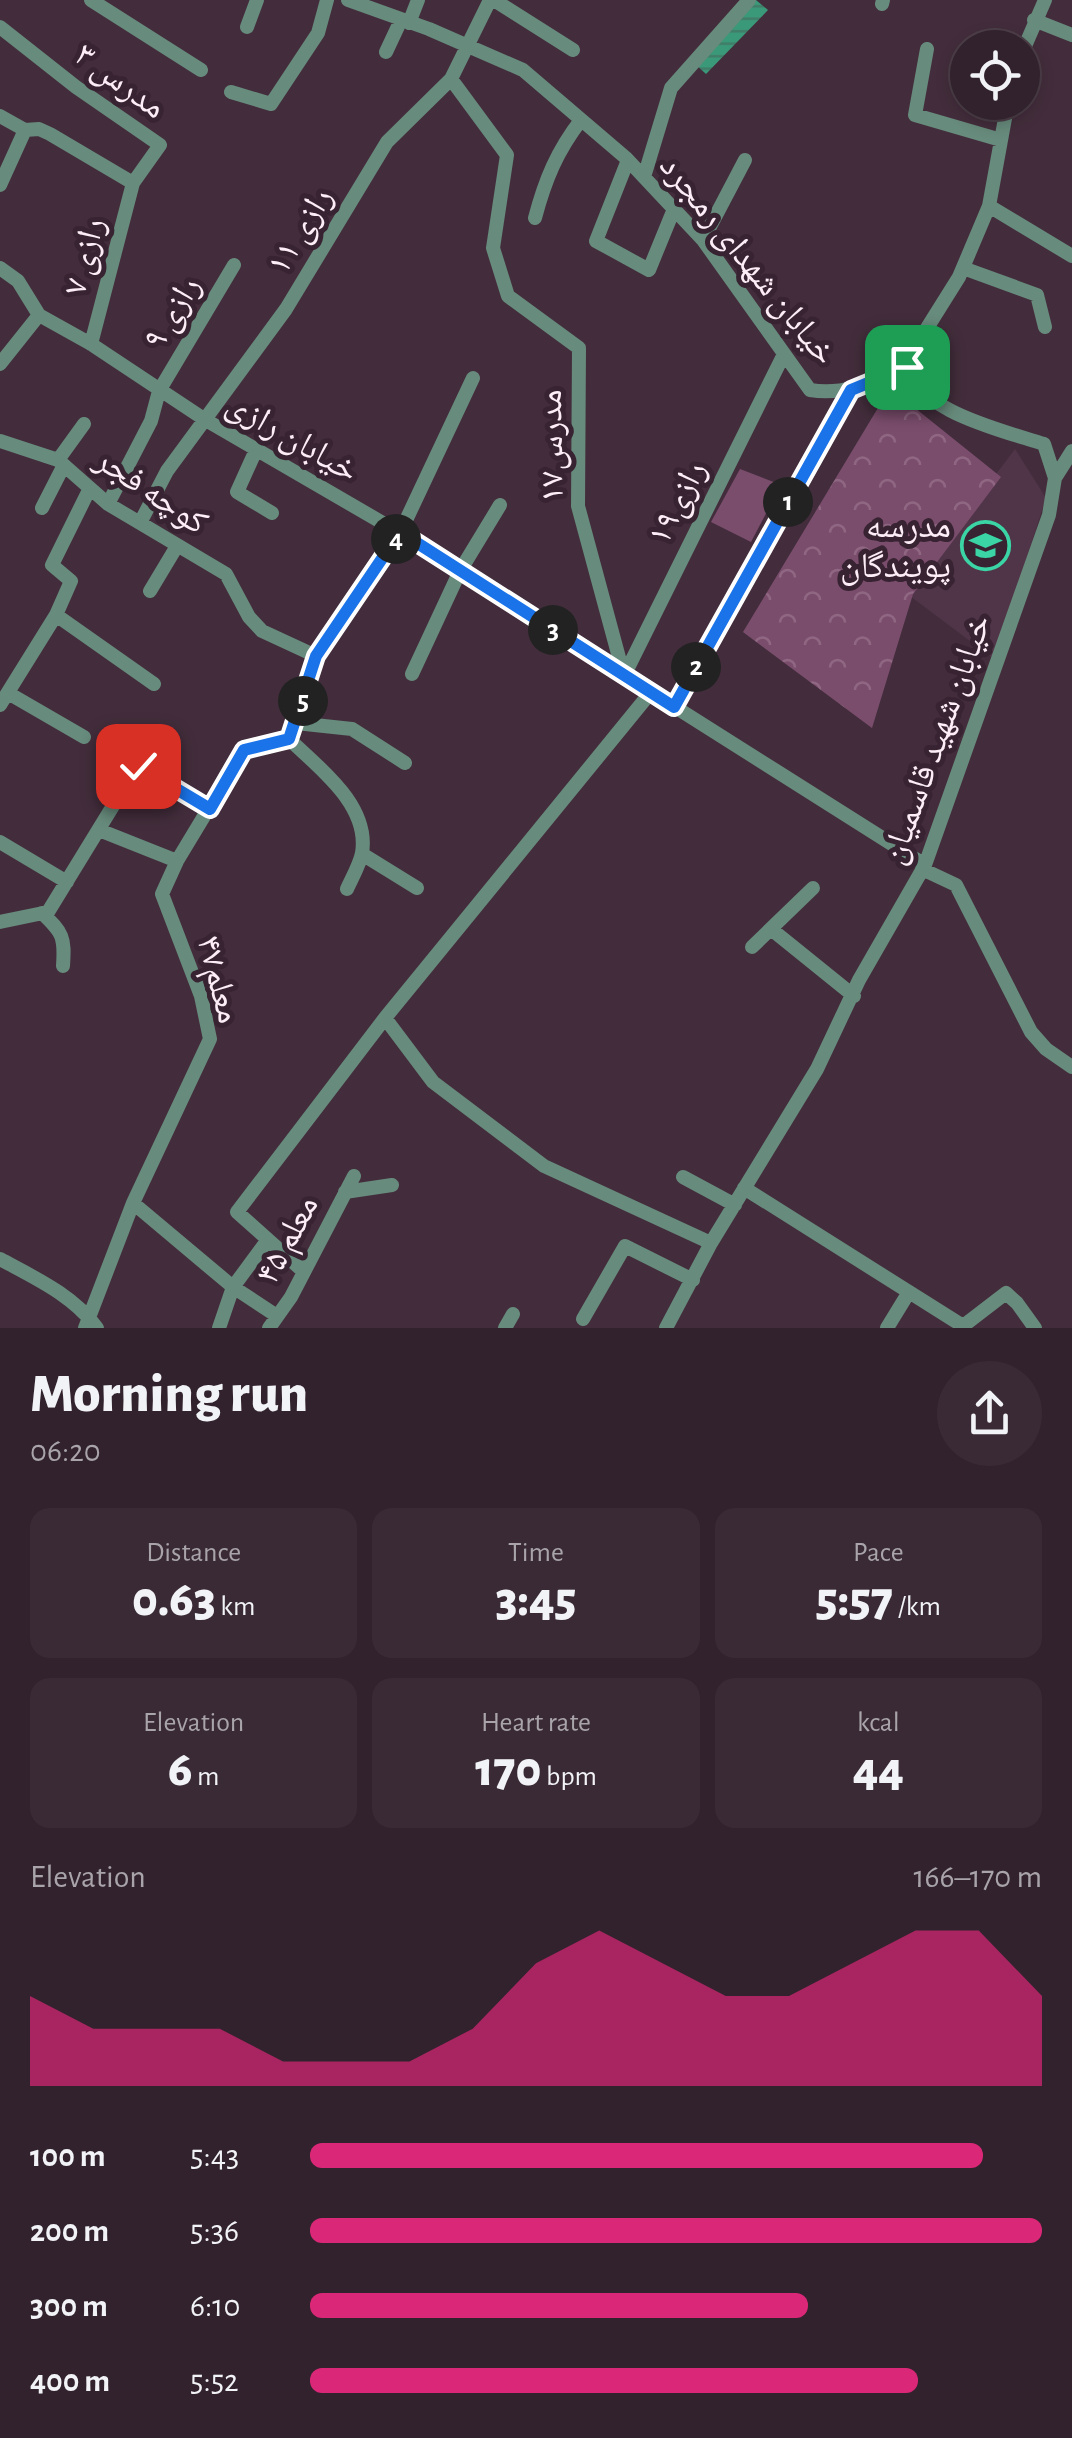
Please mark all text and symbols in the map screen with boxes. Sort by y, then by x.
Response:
map controls [950,30,1040,120]
button: locate [950,30,1040,120]
street label: مدرس ۳ [67,37,172,127]
street label: خیابان شهدای رمجرد [651,148,843,373]
street label: رازی ۱۱ [261,181,341,281]
street label: رازی ۷ [57,214,113,299]
street label: رازی ۹ [137,270,209,356]
pin [865,325,950,410]
icon: arrive [880,340,935,395]
street label: خیابان رازی [220,386,364,491]
street label: مدرس۱۷ [533,389,572,503]
street label: کوچه فجر [87,441,214,542]
street label: رازی۱۹ [642,455,715,551]
pin: 1 [763,477,813,527]
text: 1 [783,488,793,516]
place label: مدرسه پویندگان [840,509,951,586]
pin: 4 [371,514,421,564]
school or university icon: مدرسه پویندگان [960,519,1012,571]
text: 4 [389,525,403,553]
pin: 3 [528,605,578,655]
street label: خیابان شهید قاسمیان [875,610,1000,870]
text: 3 [547,616,559,644]
pin: 2 [671,642,721,692]
text: 2 [689,653,703,681]
pin: 5 [278,676,328,726]
text: 5 [297,687,309,715]
pin [96,724,181,809]
icon: check [111,739,166,794]
street label: معلم۴۷ [186,932,247,1028]
street label: معلم ۴۵ [250,1190,329,1292]
button: share [937,1361,1042,1466]
text: Morning run [30,1367,308,1422]
text: 06:20 [30,1435,101,1467]
text: Distance [146,1539,241,1567]
text: Time [508,1539,564,1567]
text: Pace [853,1539,904,1567]
text: 0.63 [132,1575,216,1625]
text: 3:45 [495,1575,576,1625]
text: 5:57 [816,1575,893,1625]
text: km [216,1593,255,1621]
text: /km [893,1593,941,1621]
text: Elevation [143,1709,244,1737]
text: Heart rate [481,1709,591,1737]
text: kcal [857,1709,900,1737]
text: 6 [168,1745,192,1795]
text: 170 [475,1745,541,1795]
text: 44 [853,1745,904,1795]
text: m [192,1763,219,1791]
text: bpm [541,1763,597,1791]
text: Elevation [30,1861,146,1893]
text: 166–170 m [914,1861,1042,1893]
text: 100 m [30,2140,106,2172]
text: 5:43 [190,2140,239,2172]
text: 200 m [30,2215,109,2247]
text: 5:36 [190,2215,239,2247]
text: 300 m [30,2290,108,2322]
text: 6:10 [190,2290,240,2322]
text: 400 m [30,2365,110,2397]
text: 5:52 [190,2365,239,2397]

